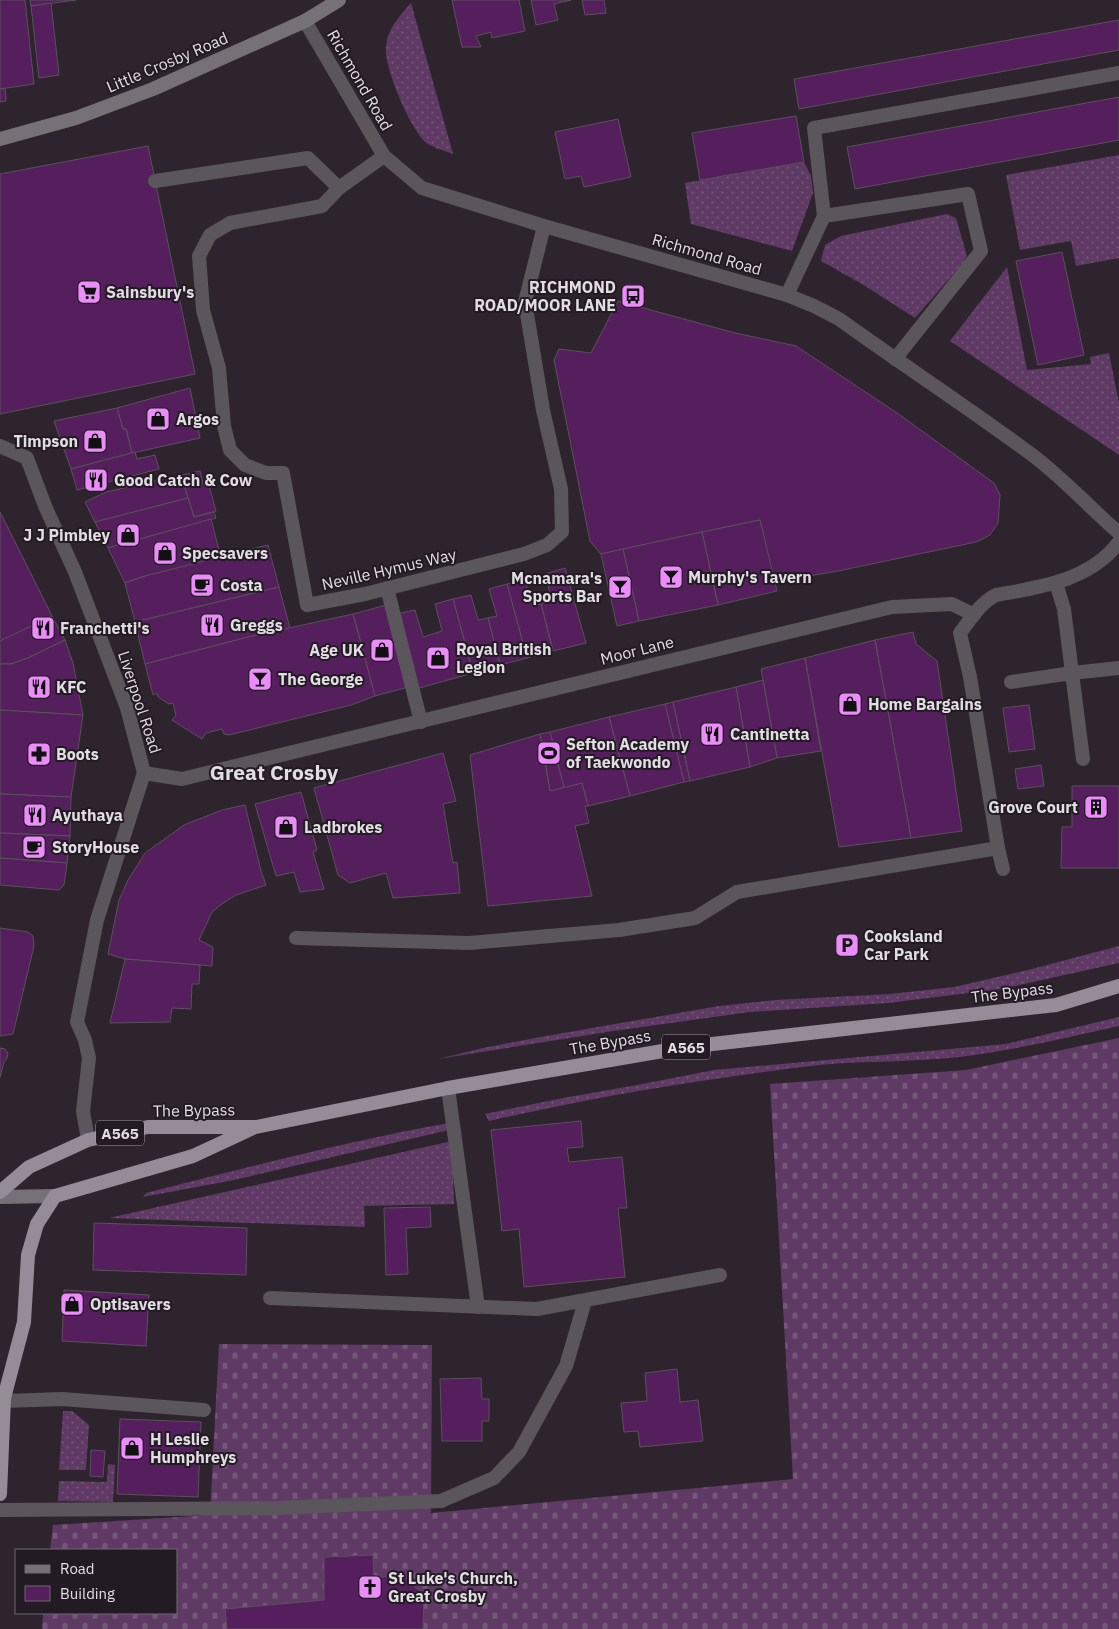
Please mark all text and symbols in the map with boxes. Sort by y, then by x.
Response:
street label: Richmond Road [323,26,397,134]
street label: Little Crosby Road [103,27,231,97]
street label: Richmond Road [650,229,764,279]
place label: RICHMOND ROAD/MOOR LANE [474,277,616,315]
supermarket icon: Sainsbury's [76,279,102,305]
place label: Sainsbury's [106,282,194,302]
bus stop icon: RICHMOND ROAD/MOOR LANE [620,283,646,309]
shop icon: Argos [145,406,171,432]
place label: Argos [176,409,219,429]
shop icon: Timpson [82,428,108,454]
place label: Timpson [13,431,78,451]
restaurant icon: Good Catch & Cow [83,467,109,493]
place label: Good Catch & Cow [114,470,253,490]
shop icon: J J Pimbley [115,522,141,548]
place label: J J Pimbley [23,525,110,545]
shop icon: Specsavers [152,540,178,566]
place label: Specsavers [182,543,268,563]
street label: Neville Hymus Way [320,544,458,594]
bar icon: Murphy's Tavern [658,564,684,590]
place label: Murphy's Tavern [688,567,812,587]
place label: Mcnamara's Sports Bar [511,568,603,606]
cafe icon: Costa [189,572,215,598]
bar icon: Mcnamara's Sports Bar [607,574,633,600]
place label: Costa [220,575,263,595]
restaurant icon: Greggs [199,612,225,638]
restaurant icon: Franchetti's [30,615,56,641]
place label: Greggs [230,615,283,635]
place label: Franchetti's [60,618,150,638]
street label: Moor Lane [598,631,676,669]
shop icon: Age UK [369,637,395,663]
place label: Royal British Legion [456,639,551,677]
place label: Age UK [309,640,364,660]
shop icon: Royal British Legion [425,645,451,671]
street label: Liverpool Road [114,648,166,756]
bar icon: The George [247,666,273,692]
place label: The George [278,669,363,689]
restaurant icon: KFC [26,674,52,700]
place label: KFC [56,677,86,697]
shop icon: Home Bargains [837,691,863,717]
place label: Home Bargains [868,694,982,714]
restaurant icon: Cantinetta [699,721,725,747]
place label: Cantinetta [730,724,810,744]
place label: Sefton Academy of Taekwondo [566,734,689,772]
sports icon: Sefton Academy of Taekwondo [536,740,562,766]
pharmacy icon: Boots [26,741,52,767]
place label: Boots [56,744,99,764]
district label: Great Crosby [210,758,339,786]
building icon: Grove Court [1083,794,1109,820]
place label: Grove Court [988,797,1078,817]
restaurant icon: Ayuthaya [22,802,48,828]
place label: Ayuthaya [52,805,123,825]
shop icon: Ladbrokes [273,814,299,840]
place label: Ladbrokes [304,817,382,837]
cafe icon: StoryHouse [21,834,47,860]
place label: StoryHouse [52,837,139,857]
place label: Cooksland Car Park [864,926,943,964]
parking icon: Cooksland Car Park [834,932,860,958]
street label: The Bypass [970,977,1054,1007]
street label: The Bypass [568,1025,652,1059]
road number: A565 [662,1034,710,1060]
street label: The Bypass [153,1099,235,1121]
road number: A565 [96,1120,144,1146]
shop icon: Optisavers [59,1291,85,1317]
place label: Optisavers [90,1294,171,1314]
place label: H Leslie Humphreys [150,1429,236,1467]
shop icon: H Leslie Humphreys [119,1435,145,1461]
legend [15,1549,178,1614]
text: Road [60,1559,95,1578]
place label: St Luke's Church, Great Crosby [388,1568,518,1606]
church icon: St Luke's Church, Great Crosby [357,1574,383,1600]
text: Building [60,1584,115,1603]

